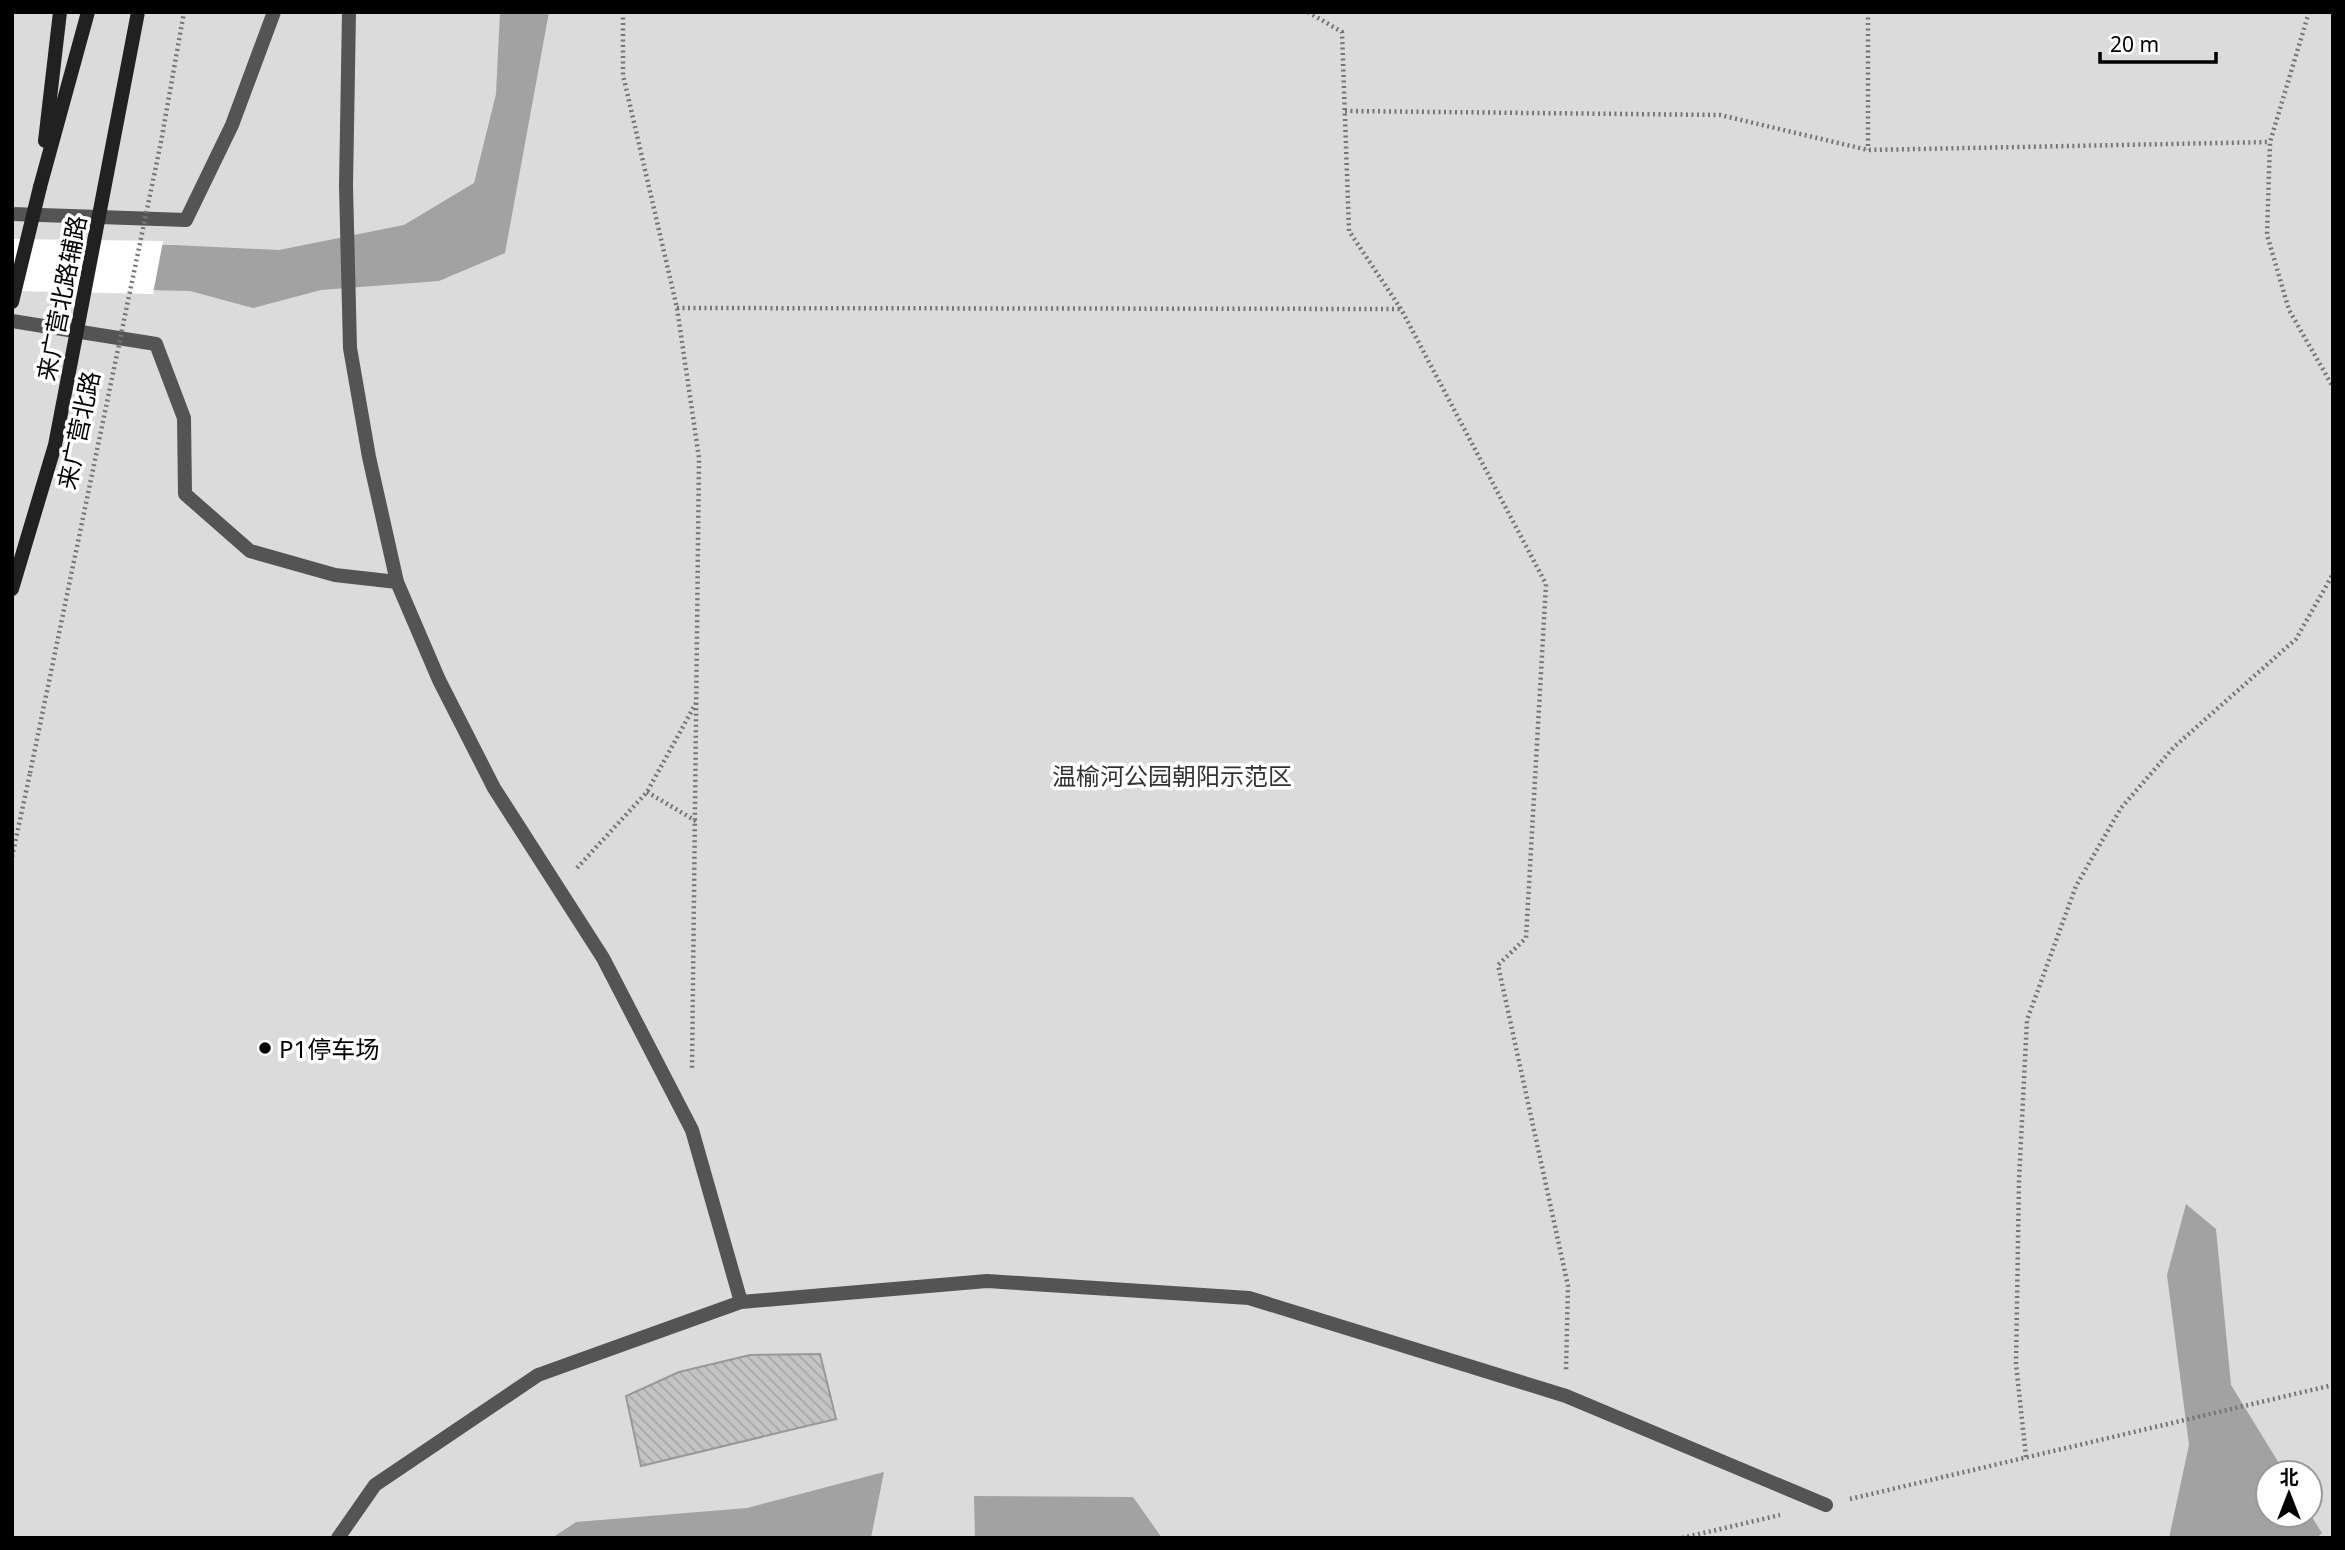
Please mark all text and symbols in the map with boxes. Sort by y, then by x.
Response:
scale bar [2100,21,2216,65]
text: 20 m [2110,30,2159,58]
street label: 来广营北路辅路 [29,212,93,384]
street label: 来广营北路 [49,368,107,492]
park label: 温榆河公园朝阳示范区 [1052,759,1292,792]
place label: P1停车场 [279,1032,379,1065]
marker: P1停车场 [257,1040,273,1056]
north arrow [2254,1459,2324,1529]
text: 北 [2279,1464,2299,1490]

